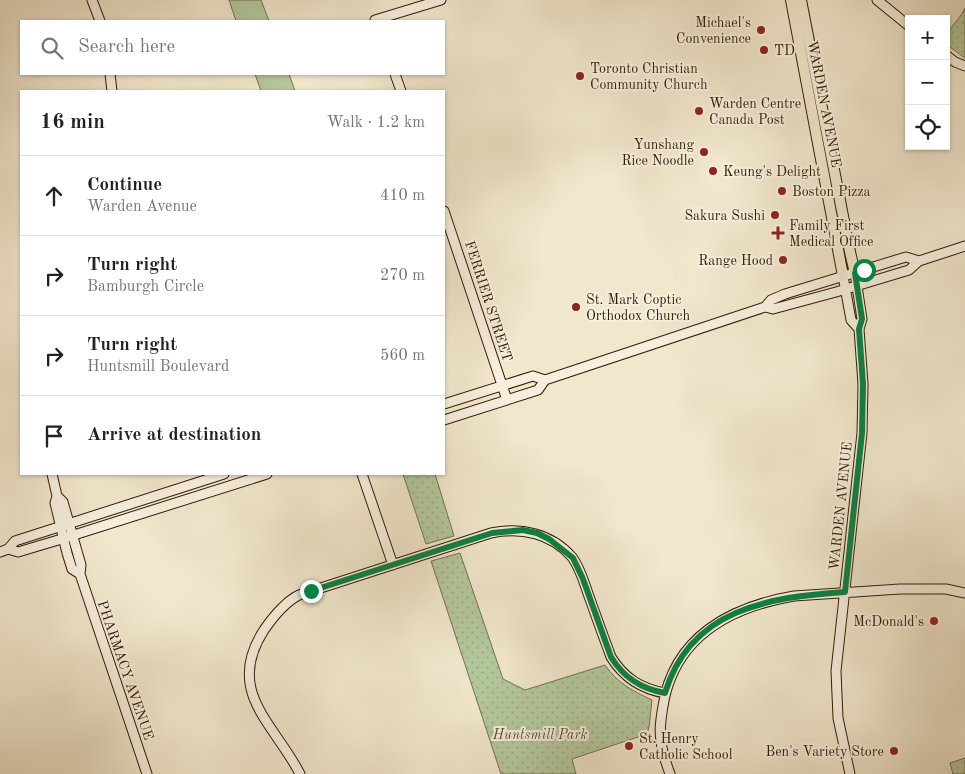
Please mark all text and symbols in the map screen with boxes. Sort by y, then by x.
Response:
map controls [905,15,950,150]
button: + [905,15,950,60]
place label: Michael's Convenience [676,16,751,46]
search box [20,20,445,75]
marker: Michael's Convenience [755,24,767,36]
icon: search [38,34,66,62]
text: Search here [78,38,175,57]
street label: WARDEN AVENUE [805,39,843,169]
marker: TD [758,44,770,56]
place label: TD [774,44,795,58]
button: − [905,60,950,105]
place label: Toronto Christian Community Church [590,62,708,92]
marker: Toronto Christian Community Church [574,70,586,82]
place label: Warden Centre Canada Post [709,97,801,127]
marker: Warden Centre Canada Post [693,105,705,117]
button: locate [905,105,950,150]
text: 16 min [40,112,105,133]
text: Walk · 1.2 km [327,115,425,131]
place label: Yunshang Rice Noodle [622,138,694,168]
marker: Yunshang Rice Noodle [698,146,710,158]
marker: Keung's Delight [707,165,719,177]
place label: Keung's Delight [723,165,821,179]
text: Continue [87,176,162,195]
icon: ahead [40,182,68,210]
marker: Boston Pizza [776,185,788,197]
place label: Boston Pizza [792,185,871,199]
text: 410 m [380,188,425,204]
text: Warden Avenue [87,199,197,215]
place label: Sakura Sushi [684,209,765,223]
marker: Sakura Sushi [769,209,781,221]
place label: Family First Medical Office [789,219,873,249]
marker: Family First Medical Office [771,226,785,240]
street label: FERRIER STREET [462,239,514,364]
place label: Range Hood [698,254,773,268]
marker: Range Hood [777,254,789,266]
text: Turn right [87,256,177,275]
route start [853,259,876,282]
icon: right [40,262,68,290]
text: 270 m [380,268,425,284]
text: Bamburgh Circle [87,279,204,295]
place label: St. Mark Coptic Orthodox Church [586,293,690,323]
marker: St. Mark Coptic Orthodox Church [570,301,582,313]
text: Turn right [87,336,177,355]
icon: right [40,342,68,370]
text: 560 m [380,348,425,364]
text: Huntsmill Boulevard [87,359,229,375]
icon: arrive [40,422,68,450]
text: Arrive at destination [87,426,261,445]
street label: WARDEN AVENUE [827,441,855,571]
route end [300,580,323,603]
street label: PHARMACY AVENUE [95,599,156,742]
place label: McDonald's [853,615,924,629]
marker: McDonald's [928,615,940,627]
park label: Huntsmill Park [492,728,587,742]
place label: St. Henry Catholic School [639,732,733,762]
marker: St. Henry Catholic School [623,740,635,752]
place label: Ben's Variety Store [765,745,884,759]
marker: Ben's Variety Store [888,745,900,757]

